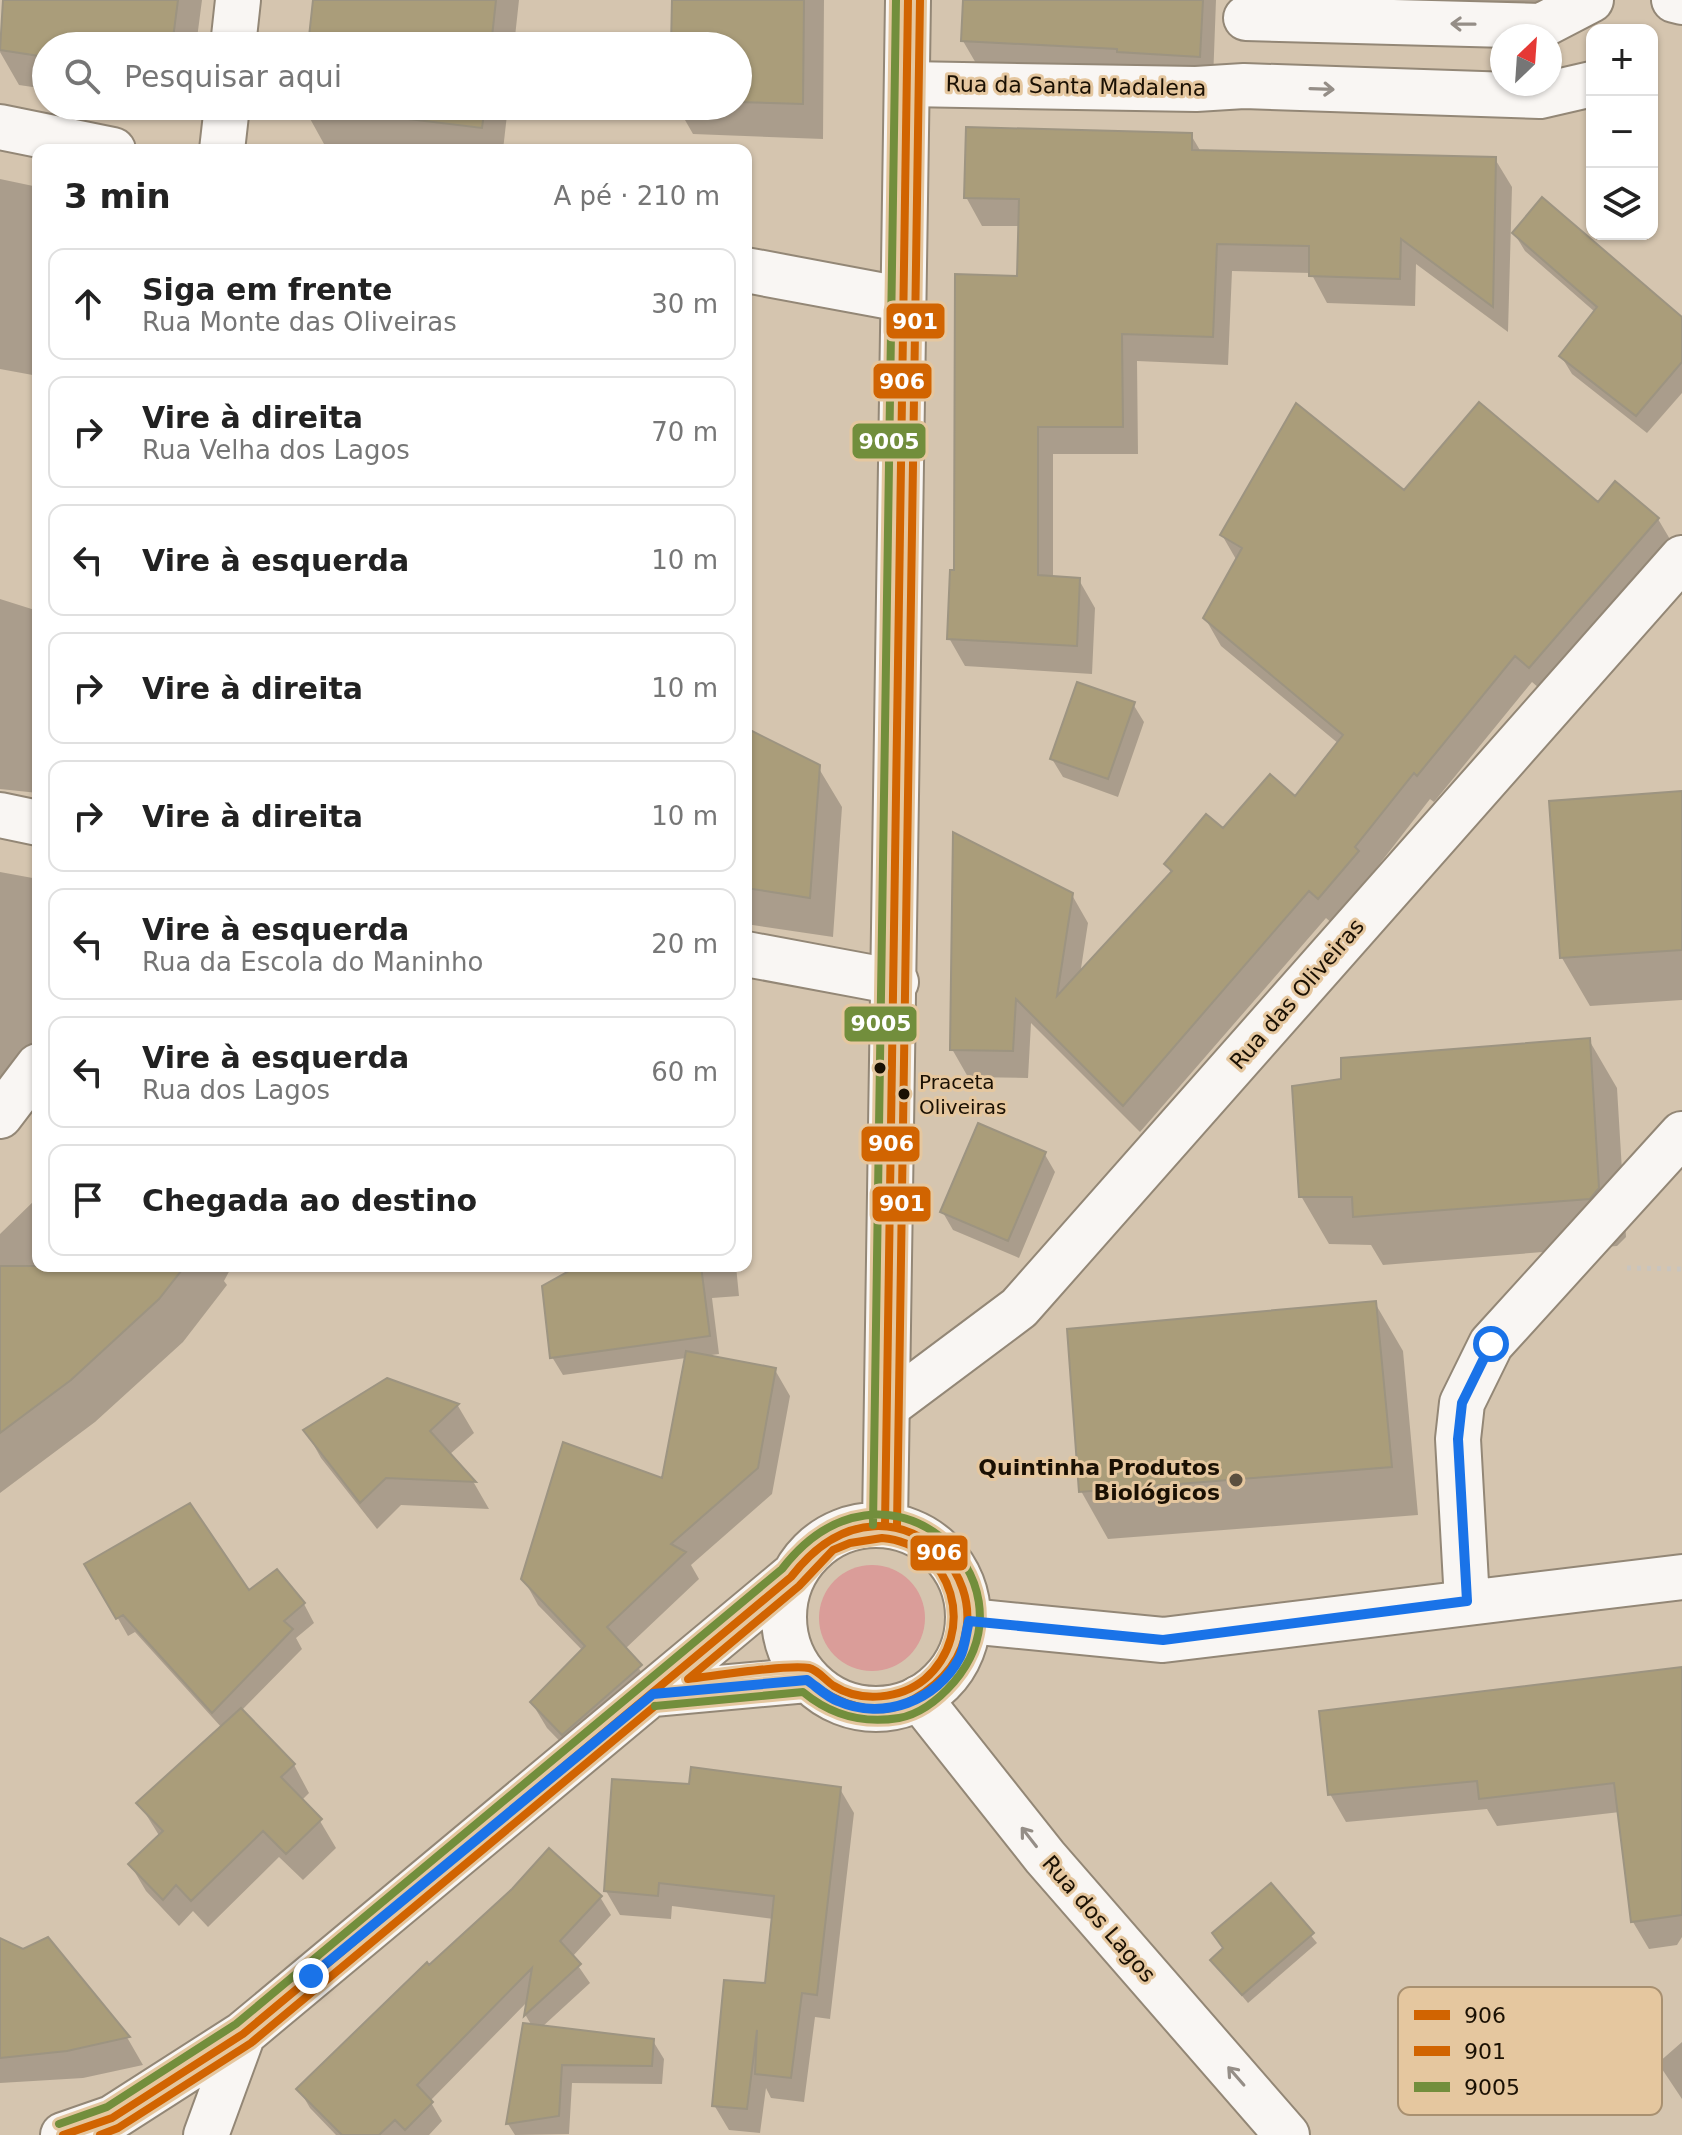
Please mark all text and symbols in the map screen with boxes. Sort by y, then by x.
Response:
one-way arrow [1450,16,1477,31]
north arrow [1490,24,1562,96]
map controls [1586,24,1658,240]
button: + [1586,24,1658,96]
search box [32,32,752,120]
icon: search [60,54,104,98]
text: Pesquisar aqui [124,59,342,94]
street label: Rua da Santa Madalena [945,71,1207,101]
one-way arrow [1308,82,1335,97]
button: − [1586,96,1658,168]
button: layers [1586,168,1658,240]
text: 3 min [64,176,171,216]
text: A pé · 210 m [553,181,720,211]
text: Siga em frente [142,272,392,307]
icon: ahead [66,282,110,326]
text: 30 m [651,289,718,319]
line badge: 901 [885,302,946,340]
text: Rua Monte das Oliveiras [142,307,457,337]
text: 901 [892,309,938,334]
line badge: 906 [872,362,933,400]
text: 906 [879,369,925,394]
text: Vire à direita [142,400,363,435]
icon: right [66,410,110,454]
text: 70 m [651,417,718,447]
line badge: 9005 [851,422,927,460]
text: 9005 [858,429,920,454]
text: Rua Velha dos Lagos [142,435,410,465]
icon: left [66,538,110,582]
text: Vire à esquerda [142,543,409,578]
text: 10 m [651,545,718,575]
icon: right [66,666,110,710]
text: Vire à direita [142,671,363,706]
text: 10 m [651,673,718,703]
icon: right [66,794,110,838]
text: Vire à direita [142,799,363,834]
text: 10 m [651,801,718,831]
text: Vire à esquerda [142,912,409,947]
street label: Rua das Oliveiras [1225,914,1369,1074]
icon: left [66,922,110,966]
text: 20 m [651,929,718,959]
text: Rua da Escola do Maninho [142,947,483,977]
line badge: 9005 [843,1005,918,1043]
text: 9005 [850,1011,912,1036]
text: Vire à esquerda [142,1040,409,1075]
icon: left [66,1050,110,1094]
text: 60 m [651,1057,718,1087]
unlabelled marker [872,1060,888,1076]
place label: Praceta Oliveiras [919,1070,1006,1119]
text: Rua dos Lagos [142,1075,330,1105]
marker: Praceta Oliveiras [896,1086,912,1102]
line badge: 906 [860,1125,921,1163]
text: 906 [868,1131,914,1156]
icon: arrive [66,1178,110,1222]
text: Chegada ao destino [142,1183,477,1218]
line badge: 901 [871,1185,932,1223]
text: 901 [879,1191,925,1216]
route start [1473,1326,1509,1362]
place label: Quintinha Produtos Biológicos [978,1455,1220,1505]
marker: Quintinha Produtos Biológicos [1227,1471,1245,1489]
line badge: 906 [909,1534,969,1572]
text: 906 [916,1540,962,1565]
one-way arrow [1020,1827,1038,1848]
street label: Rua dos Lagos [1037,1851,1161,1987]
route end [293,1958,329,1994]
legend [1398,1987,1662,2115]
text: 906 [1464,2003,1506,2028]
text: 901 [1464,2039,1506,2064]
one-way arrow [1227,2067,1245,2087]
text: 9005 [1464,2075,1520,2100]

